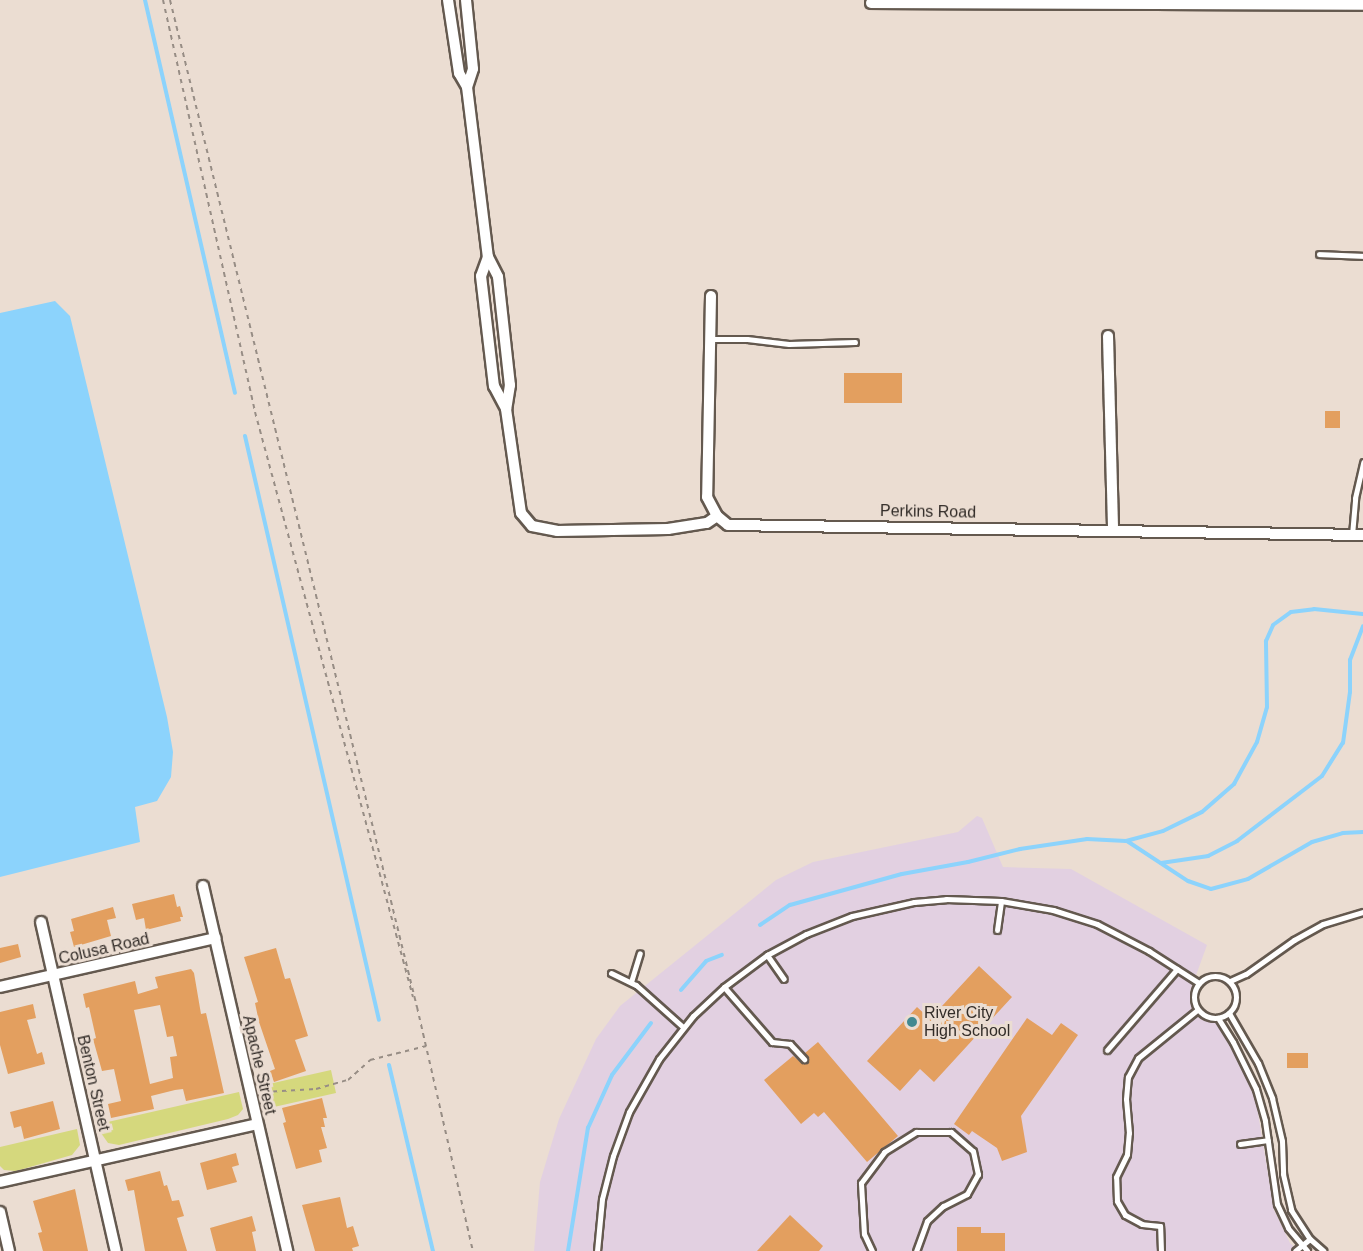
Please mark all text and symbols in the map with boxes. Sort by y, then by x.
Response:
street label: Perkins Road [880,502,976,522]
street label: Colusa Road [57,929,151,969]
place label: River City High School [924,1003,1010,1041]
street label: Apache Street [238,1013,280,1117]
marker: River City High School [905,1015,919,1029]
street label: Benton Street [73,1033,113,1133]

